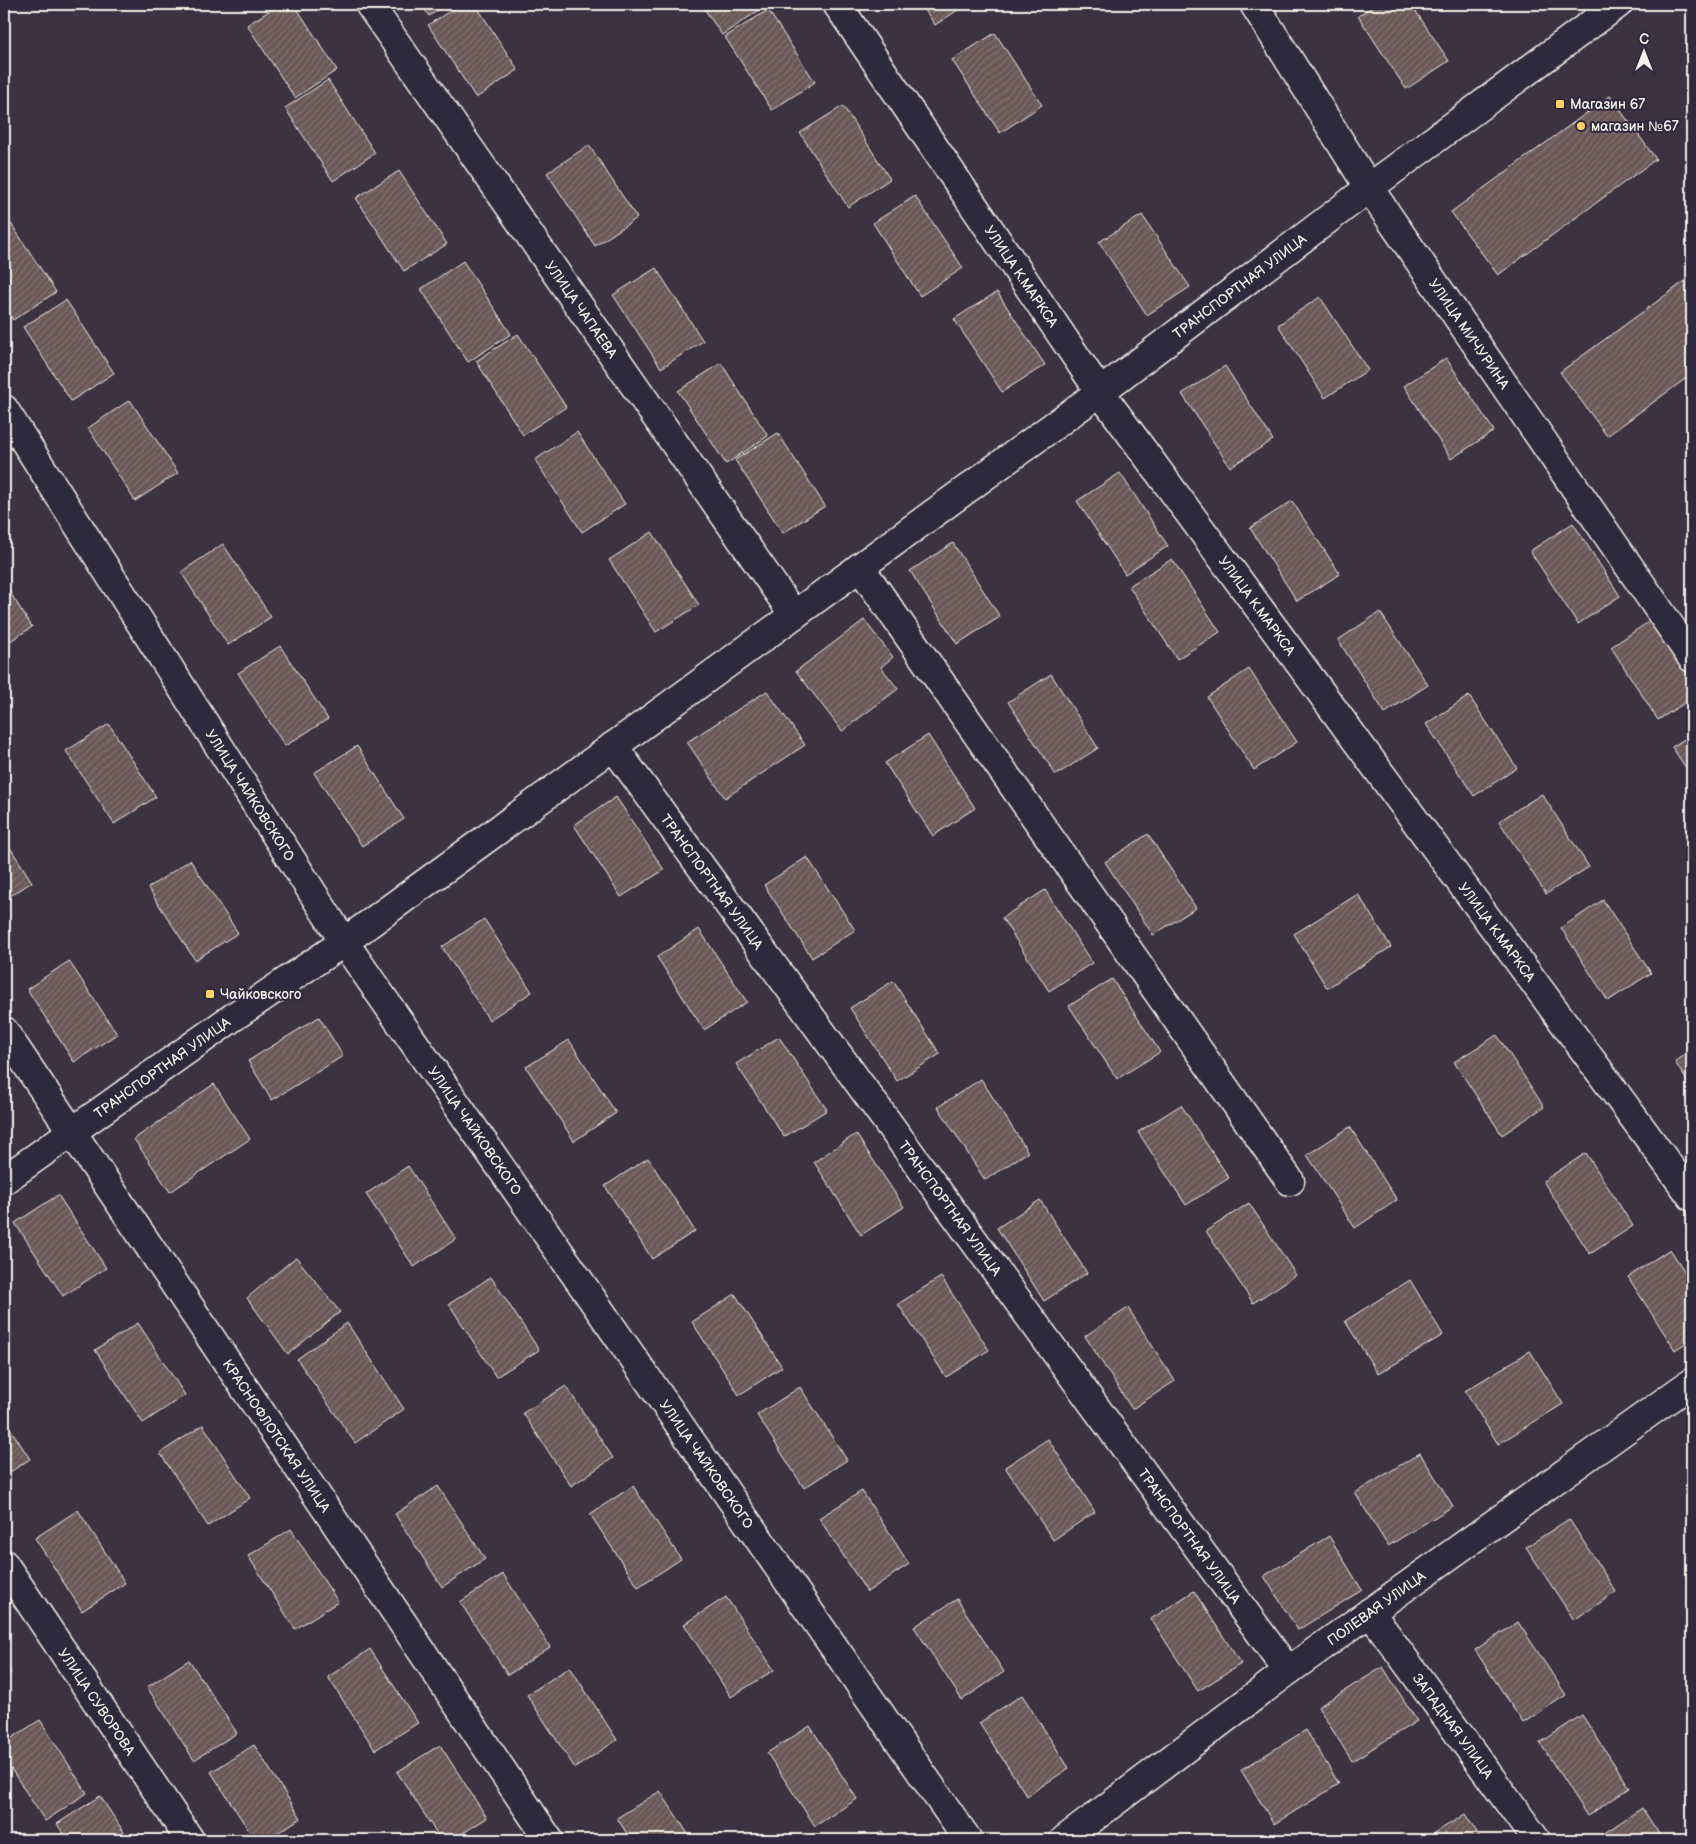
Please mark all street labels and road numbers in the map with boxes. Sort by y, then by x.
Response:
street label: УЛИЦА К.МАРКСА [981,223,1062,331]
street label: ТРАНСПОРТНАЯ УЛИЦА [1170,230,1310,343]
street label: УЛИЦА ЧАПАЕВА [541,258,621,362]
street label: УЛИЦА МИЧУРИНА [1425,276,1513,393]
street label: УЛИЦА К.МАРКСА [1215,553,1299,659]
street label: УЛИЦА ЧАЙКОВСКОГО [202,726,298,864]
street label: ТРАНСПОРТНАЯ УЛИЦА [657,811,767,953]
street label: УЛИЦА К.МАРКСА [1455,879,1539,986]
street label: ТРАНСПОРТНАЯ УЛИЦА [91,1014,234,1122]
street label: УЛИЦА ЧАЙКОВСКОГО [424,1063,525,1199]
street label: ТРАНСПОРТНАЯ УЛИЦА [895,1138,1005,1280]
street label: КРАСНОФЛОТСКАЯ УЛИЦА [219,1356,334,1516]
street label: УЛИЦА ЧАЙКОВСКОГО [656,1397,757,1532]
street label: ТРАНСПОРТНАЯ УЛИЦА [1134,1465,1244,1608]
street label: ПОЛЕВАЯ УЛИЦА [1324,1567,1429,1649]
street label: УЛИЦА СУВОРОВА [54,1645,139,1759]
street label: ЗАПАДНАЯ УЛИЦА [1409,1670,1497,1783]

